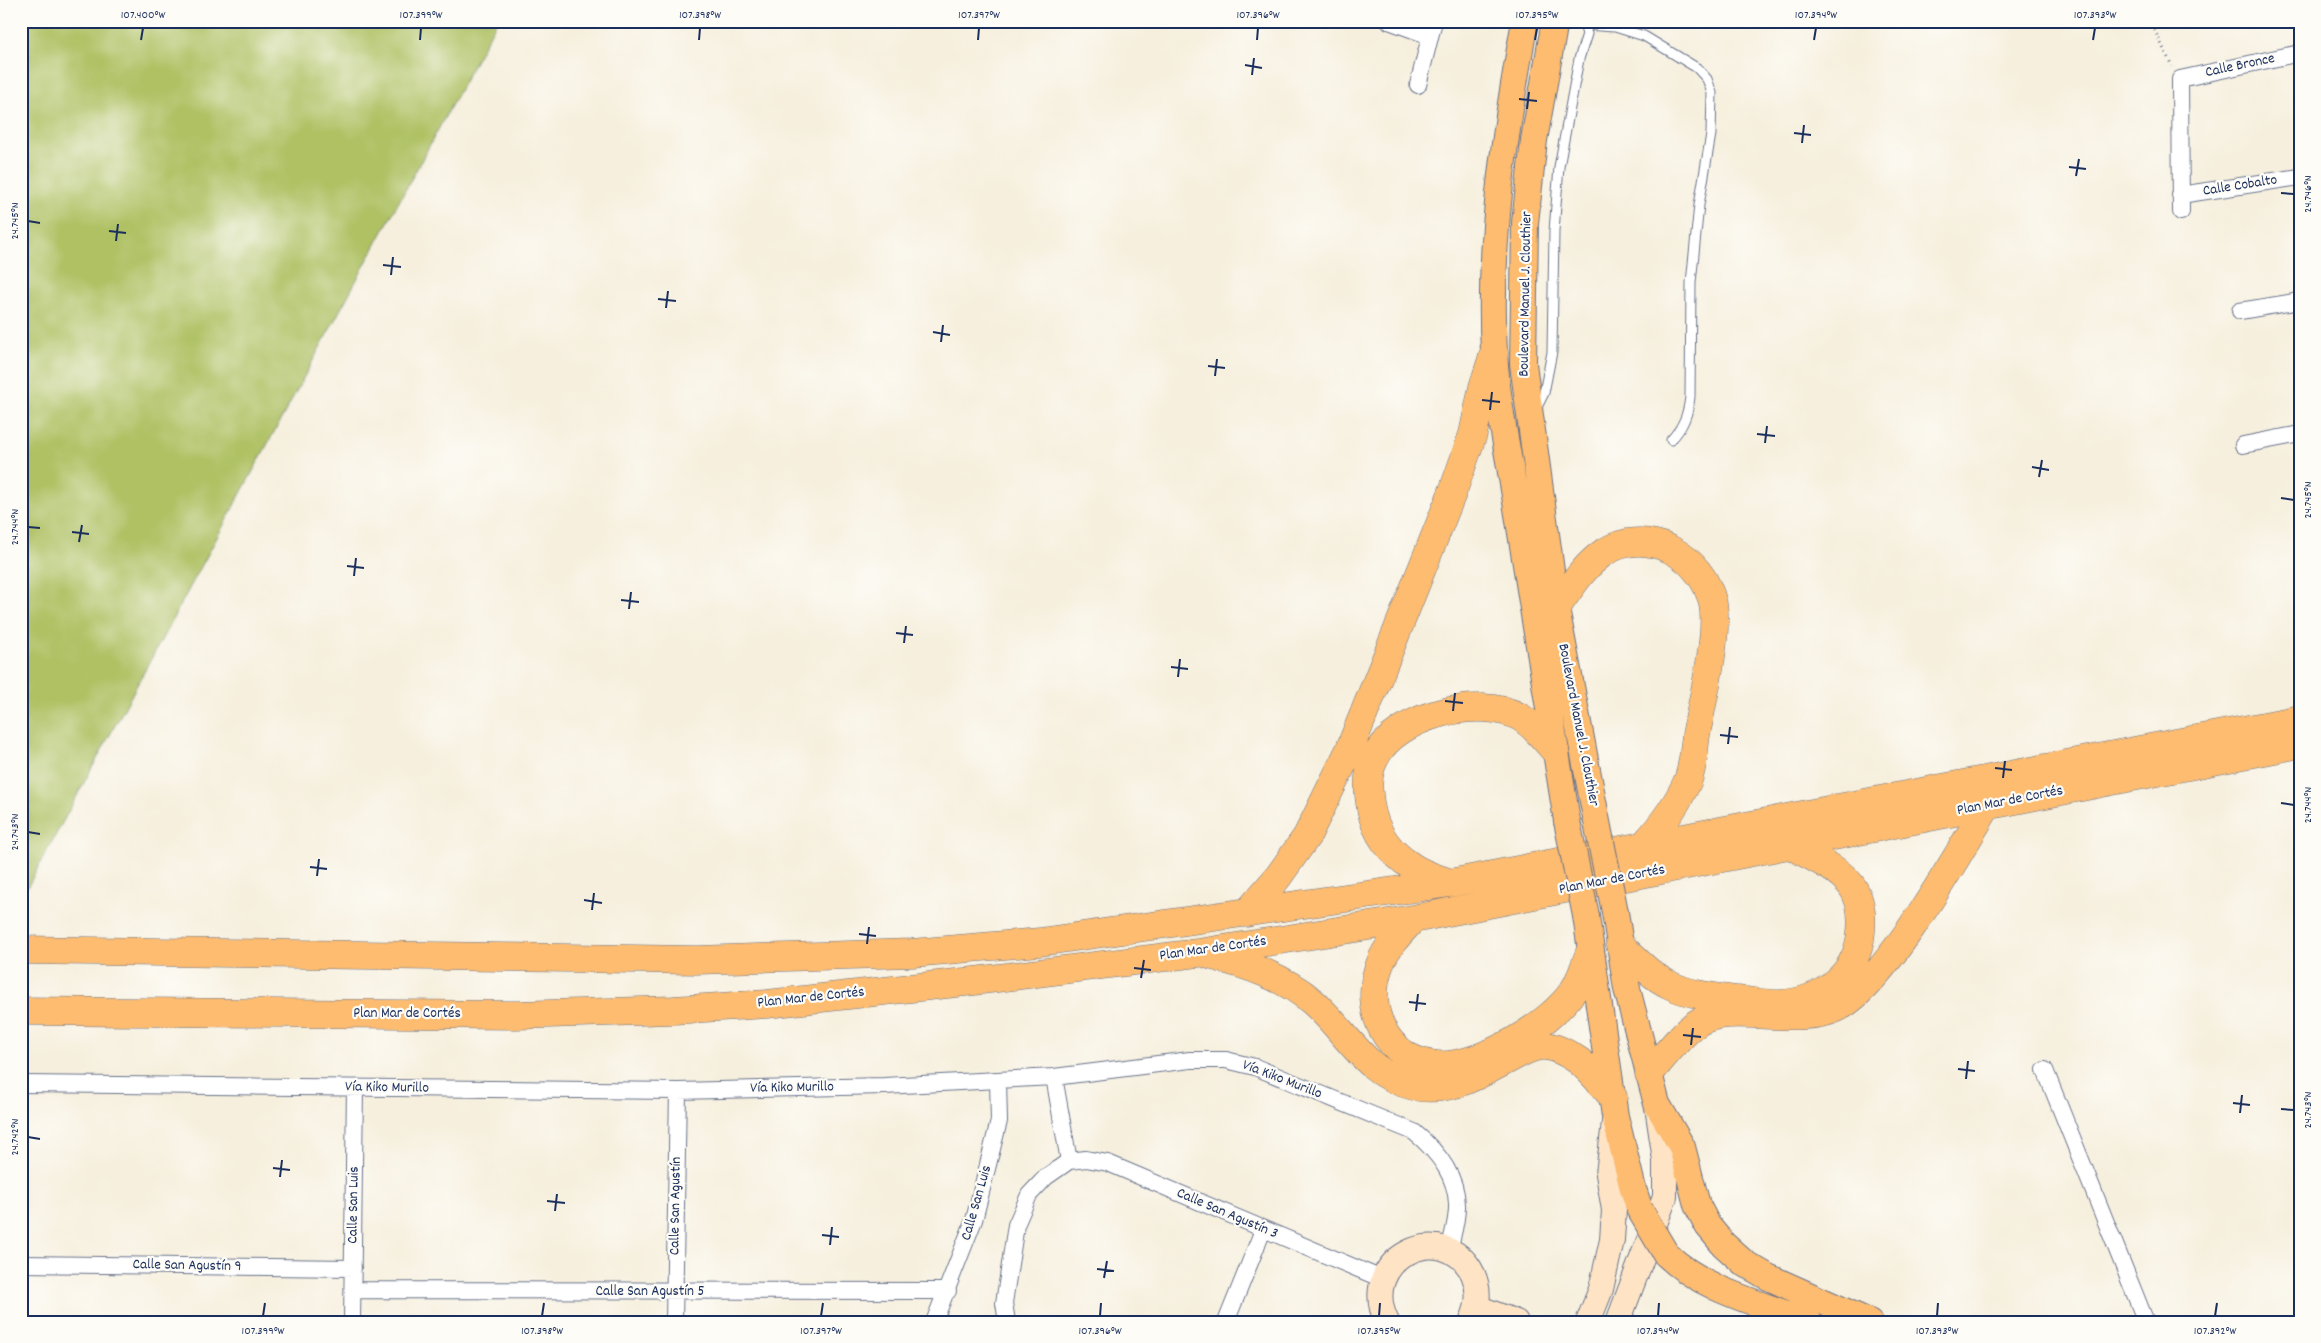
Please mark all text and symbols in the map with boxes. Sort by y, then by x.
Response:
text: 107.400°W [121,7,165,24]
text: 107.399°W [400,7,443,24]
text: 107.398°W [679,7,721,24]
text: 107.397°W [958,7,1000,24]
text: 107.396°W [1236,7,1280,24]
text: 107.395°W [1516,7,1559,24]
text: 107.394°W [1795,7,1837,24]
text: 107.393°W [2074,7,2116,24]
street label: Calle Bronce [2203,48,2277,84]
street label: Calle Cobalto [2201,169,2279,203]
text: 24.746°N [2300,175,2317,213]
text: 24.745°N [7,202,24,240]
street label: Boulevard Manuel J. Clouthier [1514,211,1538,377]
text: 24.745°N [2300,481,2317,519]
text: 24.744°N [7,509,24,545]
street label: Boulevard Manuel J. Clouthier [1551,642,1605,809]
street label: Plan Mar de Cortés [1955,780,2065,822]
text: 24.744°N [2300,787,2317,823]
text: 24.743°N [7,813,24,850]
street label: Plan Mar de Cortés [1557,859,1667,901]
street label: Plan Mar de Cortés [1158,931,1268,967]
street label: Plan Mar de Cortés [756,981,866,1015]
street label: Plan Mar de Cortés [353,1003,461,1025]
street label: Vía Kiko Murillo [1239,1055,1325,1105]
street label: Vía Kiko Murillo [345,1076,429,1100]
street label: Vía Kiko Murillo [750,1076,834,1100]
text: 24.743°N [2300,1091,2317,1128]
text: 24.742°N [7,1119,24,1155]
street label: Calle San Agustín [664,1157,688,1255]
street label: Calle San Luis [956,1163,998,1243]
street label: Calle San Luis [342,1166,366,1244]
street label: Calle San Agustín 3 [1173,1183,1281,1245]
street label: Calle San Agustín 9 [132,1254,242,1278]
street label: Calle San Agustín 5 [596,1281,704,1303]
text: 107.399°W [242,1323,285,1340]
text: 107.398°W [521,1323,563,1340]
text: 107.397°W [800,1323,842,1340]
text: 107.396°W [1078,1323,1122,1340]
text: 107.395°W [1358,1323,1401,1340]
text: 107.394°W [1637,1323,1679,1340]
text: 107.393°W [1916,1323,1958,1340]
text: 107.392°W [2194,1323,2236,1340]

